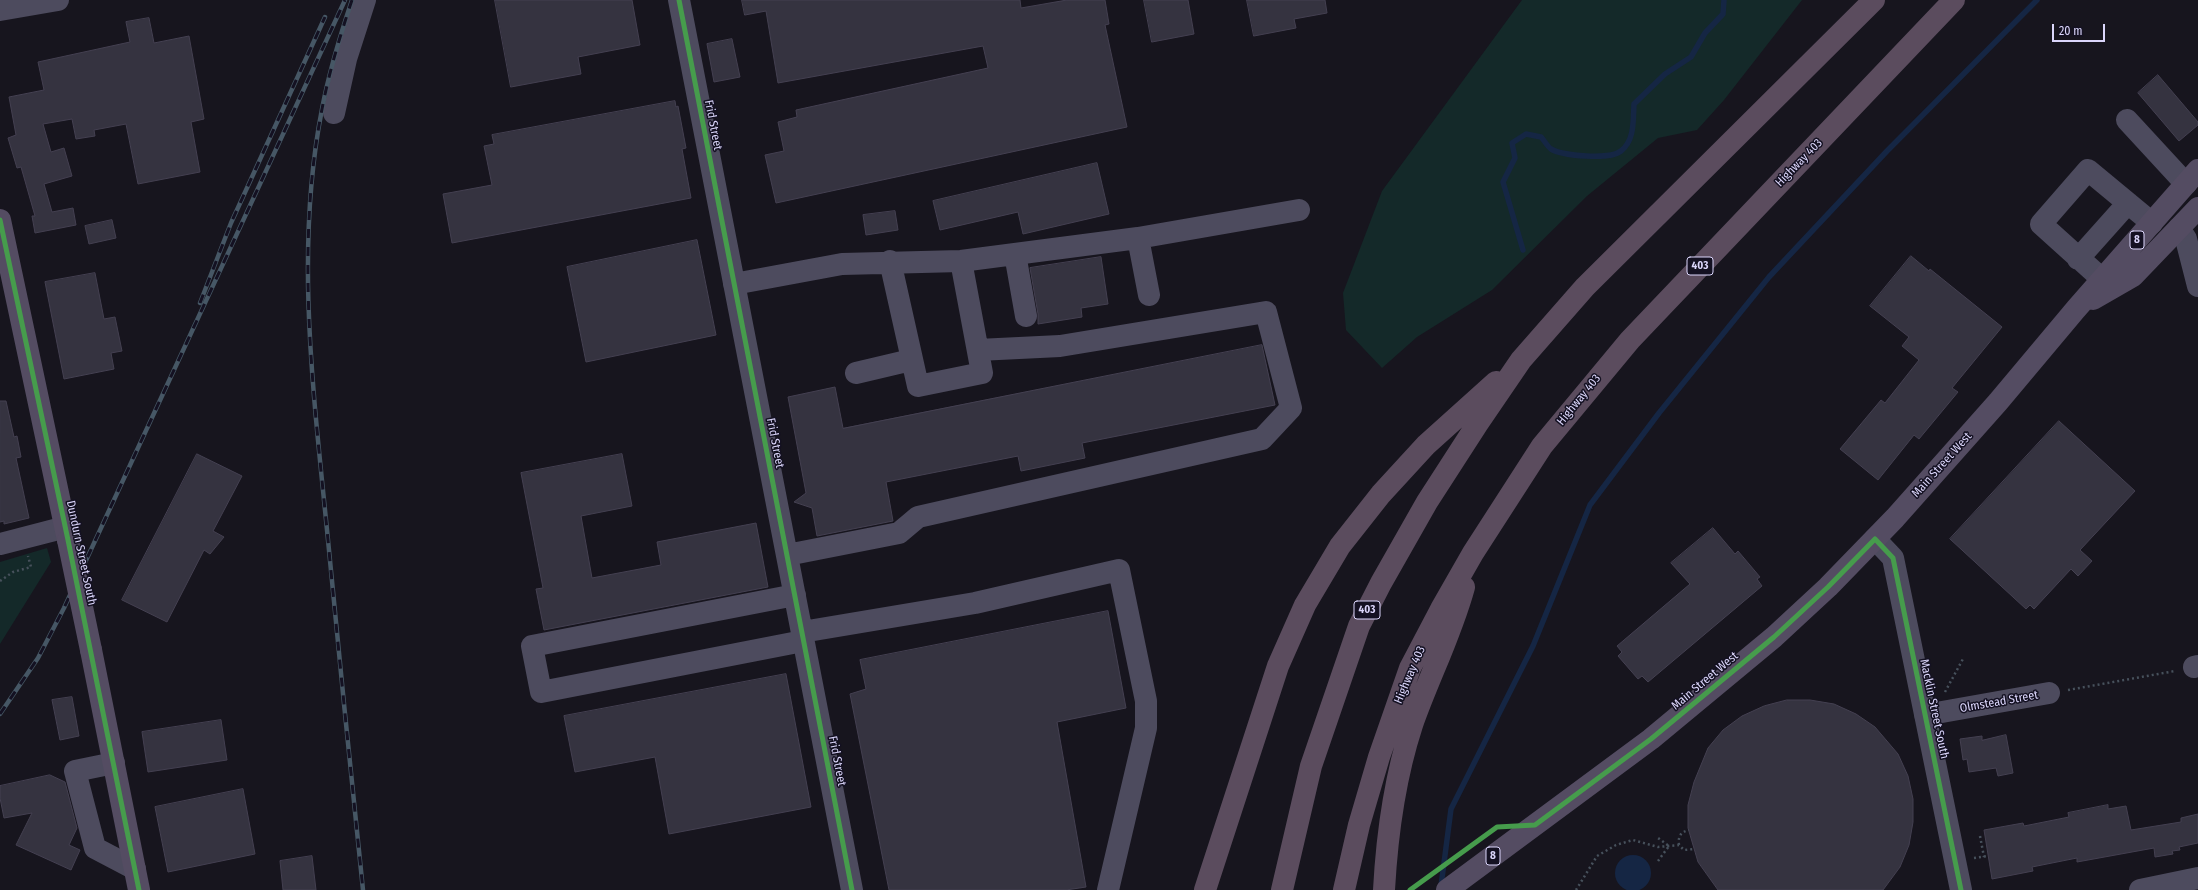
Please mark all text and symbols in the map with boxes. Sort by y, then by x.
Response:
scale bar [2054,16,2107,42]
text: 20 m [2059,24,2083,38]
street label: Frid Street [701,99,725,151]
street label: Highway 403 [1773,136,1825,190]
road number: 8 [2130,231,2144,249]
road number: 403 [1687,257,1713,275]
street label: Highway 403 [1554,372,1604,428]
street label: Frid Street [763,417,787,469]
street label: Main Street West [1909,429,1975,501]
street label: Dundurn Street South [63,499,99,607]
road number: 403 [1354,601,1380,619]
street label: Highway 403 [1391,644,1429,706]
street label: Main Street West [1669,649,1741,713]
street label: Macklin Street South [1916,658,1952,760]
street label: Olmstead Street [1959,688,2039,716]
street label: Frid Street [825,735,849,787]
road number: 8 [1486,847,1500,865]

